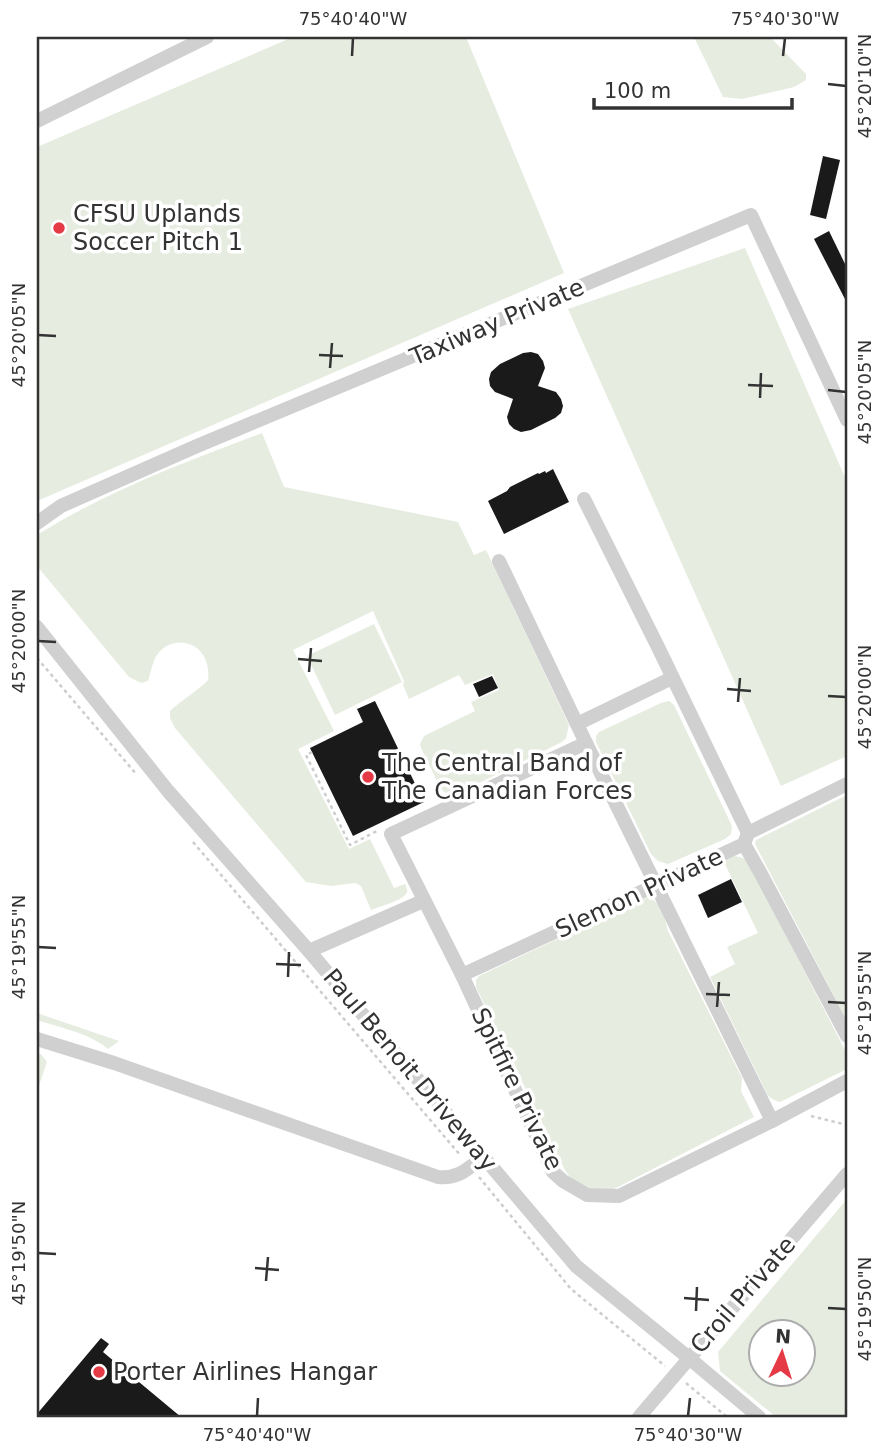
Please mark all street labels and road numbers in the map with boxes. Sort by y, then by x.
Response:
street label: Taxiway Private [405,273,588,372]
street label: Slemon Private [551,842,727,944]
street label: Paul Benoit Driveway [317,963,503,1177]
street label: Spitfire Private [466,1003,568,1175]
street label: Croil Private [685,1231,801,1359]

